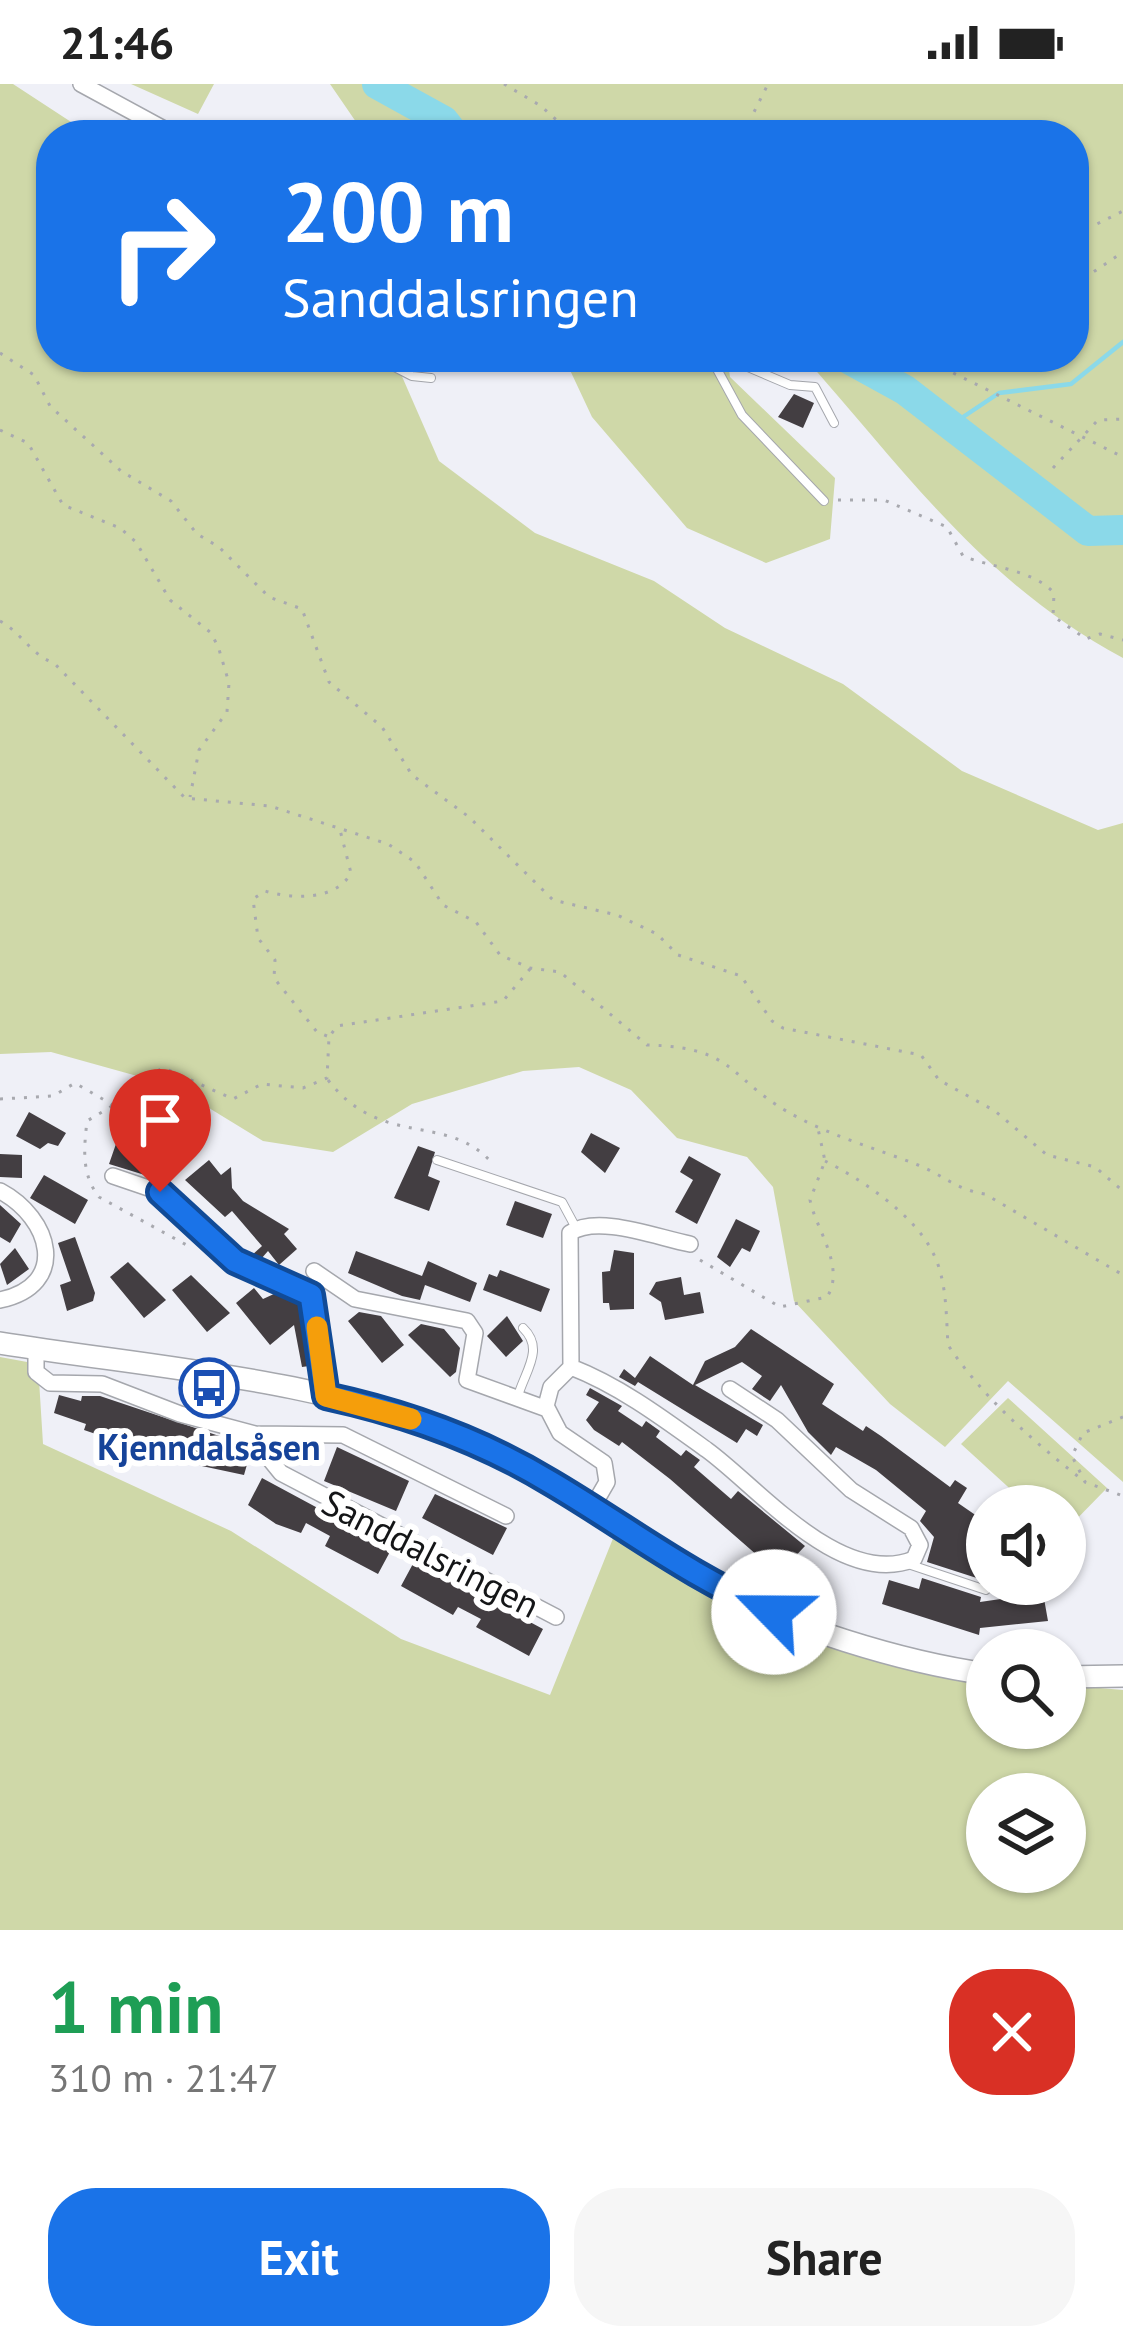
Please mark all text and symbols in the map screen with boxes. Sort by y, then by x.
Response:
text: 21:46 [60,13,174,71]
text: 200 m [282,156,514,265]
icon: right [84,168,240,324]
text: Sanddalsringen [282,262,639,332]
pin [109,1069,211,1192]
icon: arrive [127,1087,193,1153]
bus stop icon: Kjenndalsåsen [178,1357,240,1419]
place label: Kjenndalsåsen [97,1423,321,1470]
street label: Sanddalsringen [314,1478,548,1628]
map controls [966,1485,1086,1893]
button: sound [966,1485,1086,1605]
position arrow [711,1549,837,1675]
button: search [966,1629,1086,1749]
button: layers [966,1773,1086,1893]
text: 1 min [48,1960,224,2053]
button: close [949,1969,1075,2095]
text: 310 m · 21:47 [48,2052,279,2103]
button: Exit [48,2188,550,2326]
button: Share [574,2188,1075,2326]

